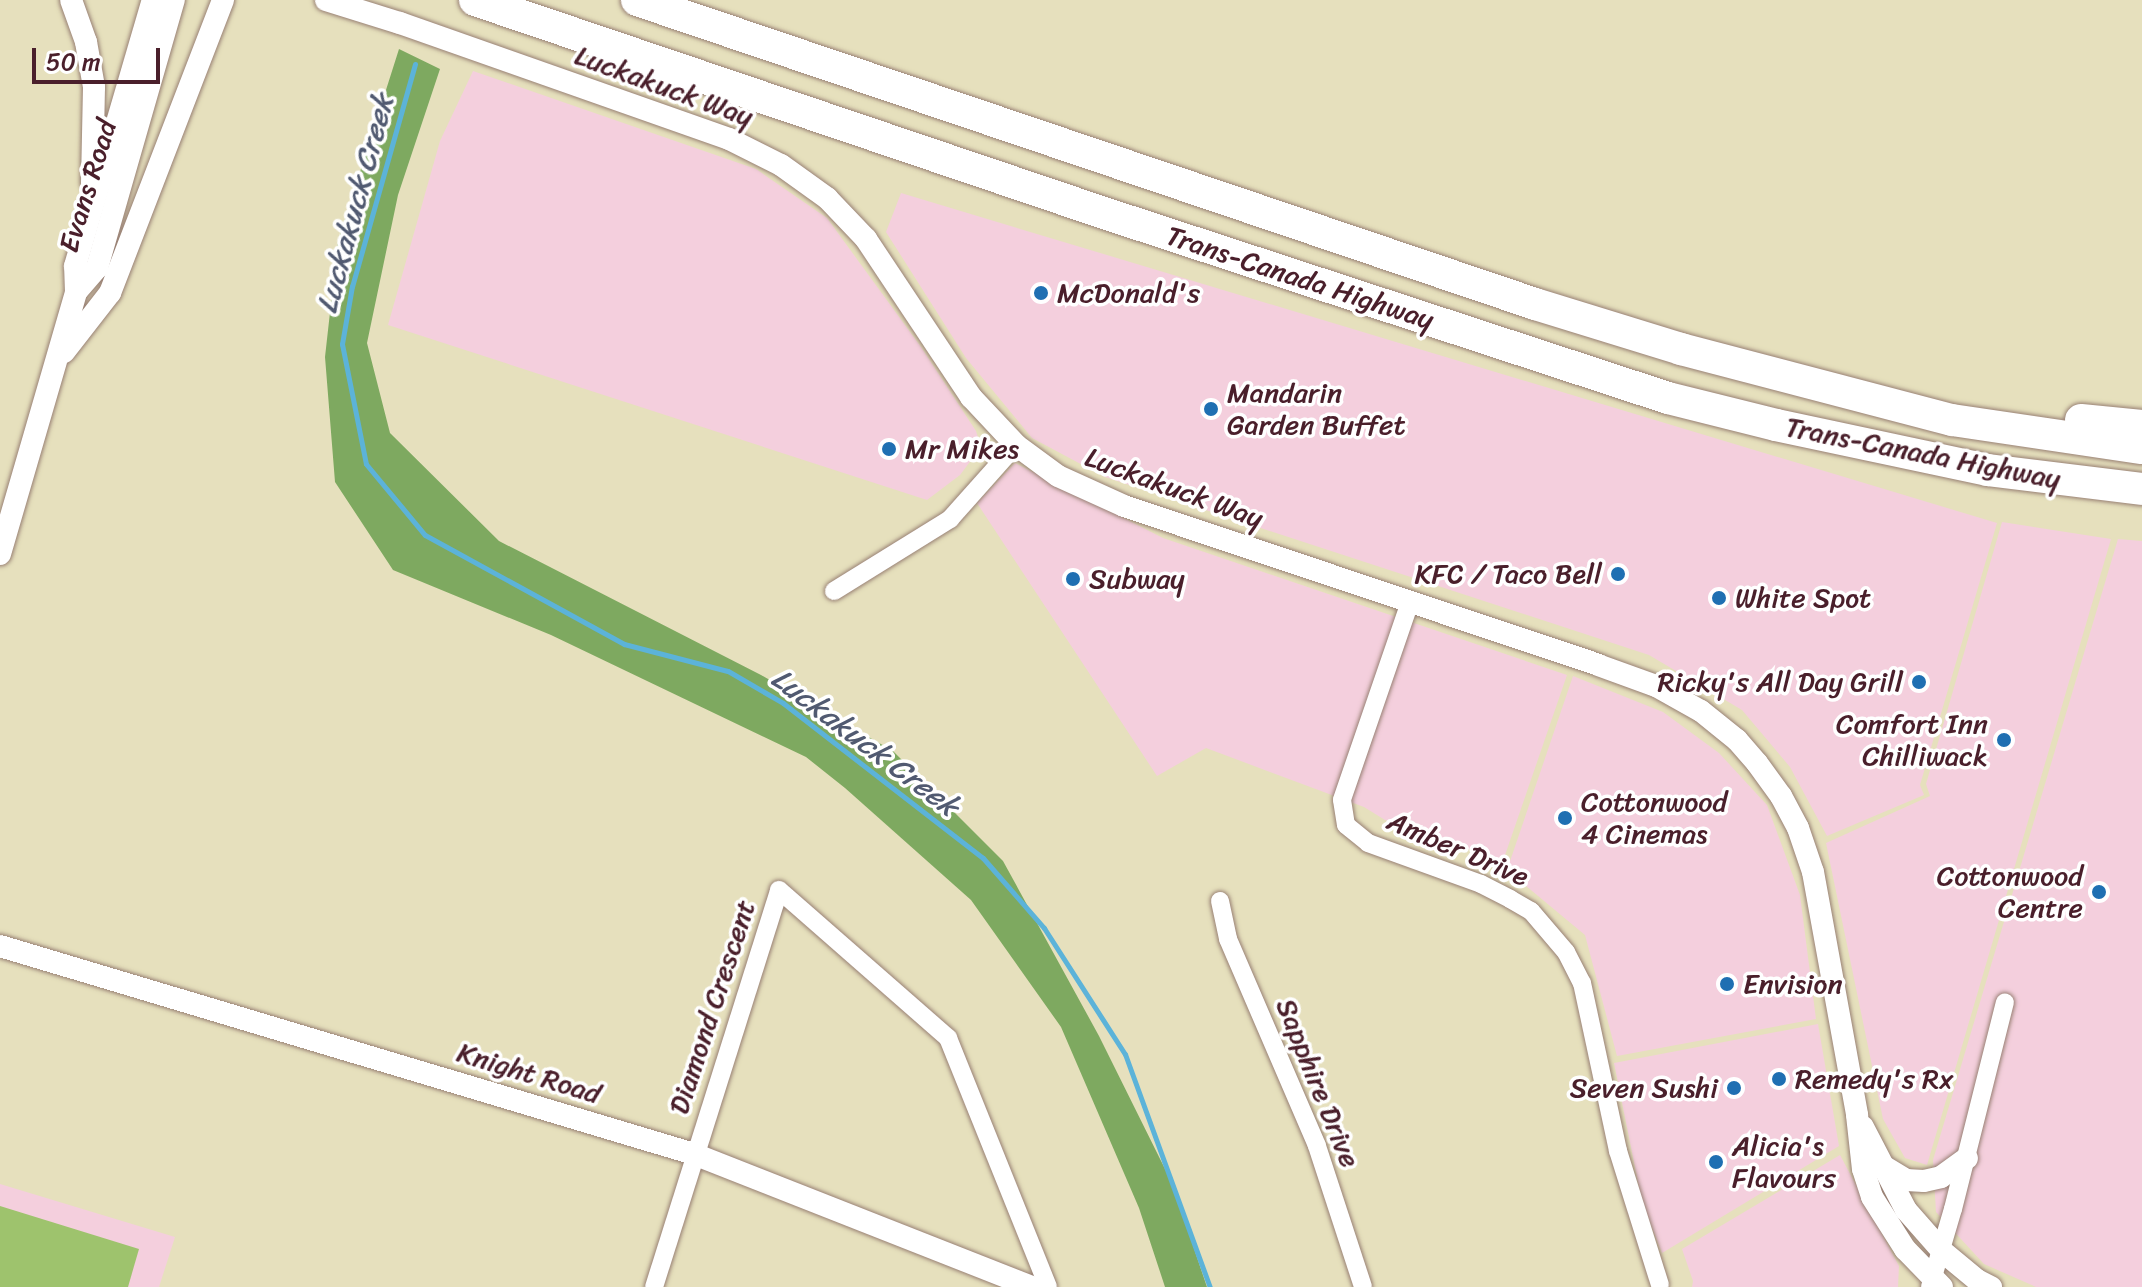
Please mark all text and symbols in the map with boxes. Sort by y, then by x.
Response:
scale bar [36,32,164,82]
street label: Luckakuck Way [570,38,758,134]
text: 50 m [46,41,101,83]
water label: Luckakuck Creek [309,91,401,317]
street label: Evans Road [52,116,124,256]
street label: Trans-Canada Highway [1162,219,1438,337]
place label: McDonald's [1057,276,1200,310]
marker: McDonald's [1032,284,1050,302]
place label: Mandarin Garden Buffet [1227,376,1406,442]
marker: Mandarin Garden Buffet [1202,400,1220,418]
street label: Trans-Canada Highway [1783,410,2063,496]
place label: Mr Mikes [905,432,1019,466]
marker: Mr Mikes [880,440,898,458]
street label: Luckakuck Way [1080,440,1268,536]
place label: KFC / Taco Bell [1414,557,1602,591]
place label: Subway [1089,562,1185,596]
marker: KFC / Taco Bell [1609,565,1627,583]
marker: Subway [1064,570,1082,588]
place label: White Spot [1735,581,1872,615]
marker: White Spot [1710,589,1728,607]
water label: Luckakuck Creek [765,660,965,824]
place label: Ricky's All Day Grill [1658,665,1903,699]
marker: Ricky's All Day Grill [1910,673,1928,691]
place label: Comfort Inn Chilliwack [1836,707,1988,773]
marker: Comfort Inn Chilliwack [1995,731,2013,749]
place label: Cottonwood 4 Cinemas [1581,785,1727,851]
street label: Amber Drive [1382,804,1534,894]
marker: Cottonwood 4 Cinemas [1556,809,1574,827]
place label: Cottonwood Centre [1937,859,2083,925]
marker: Cottonwood Centre [2090,883,2108,901]
street label: Diamond Crescent [662,896,762,1118]
place label: Envision [1743,967,1843,1001]
marker: Envision [1718,975,1736,993]
street label: Sapphire Drive [1269,994,1367,1172]
street label: Knight Road [453,1035,605,1111]
place label: Remedy's Rx [1795,1062,1953,1096]
marker: Remedy's Rx [1770,1070,1788,1088]
place label: Seven Sushi [1568,1071,1718,1105]
marker: Seven Sushi [1725,1079,1743,1097]
place label: Alicia's Flavours [1732,1129,1836,1195]
marker: Alicia's Flavours [1707,1153,1725,1171]

